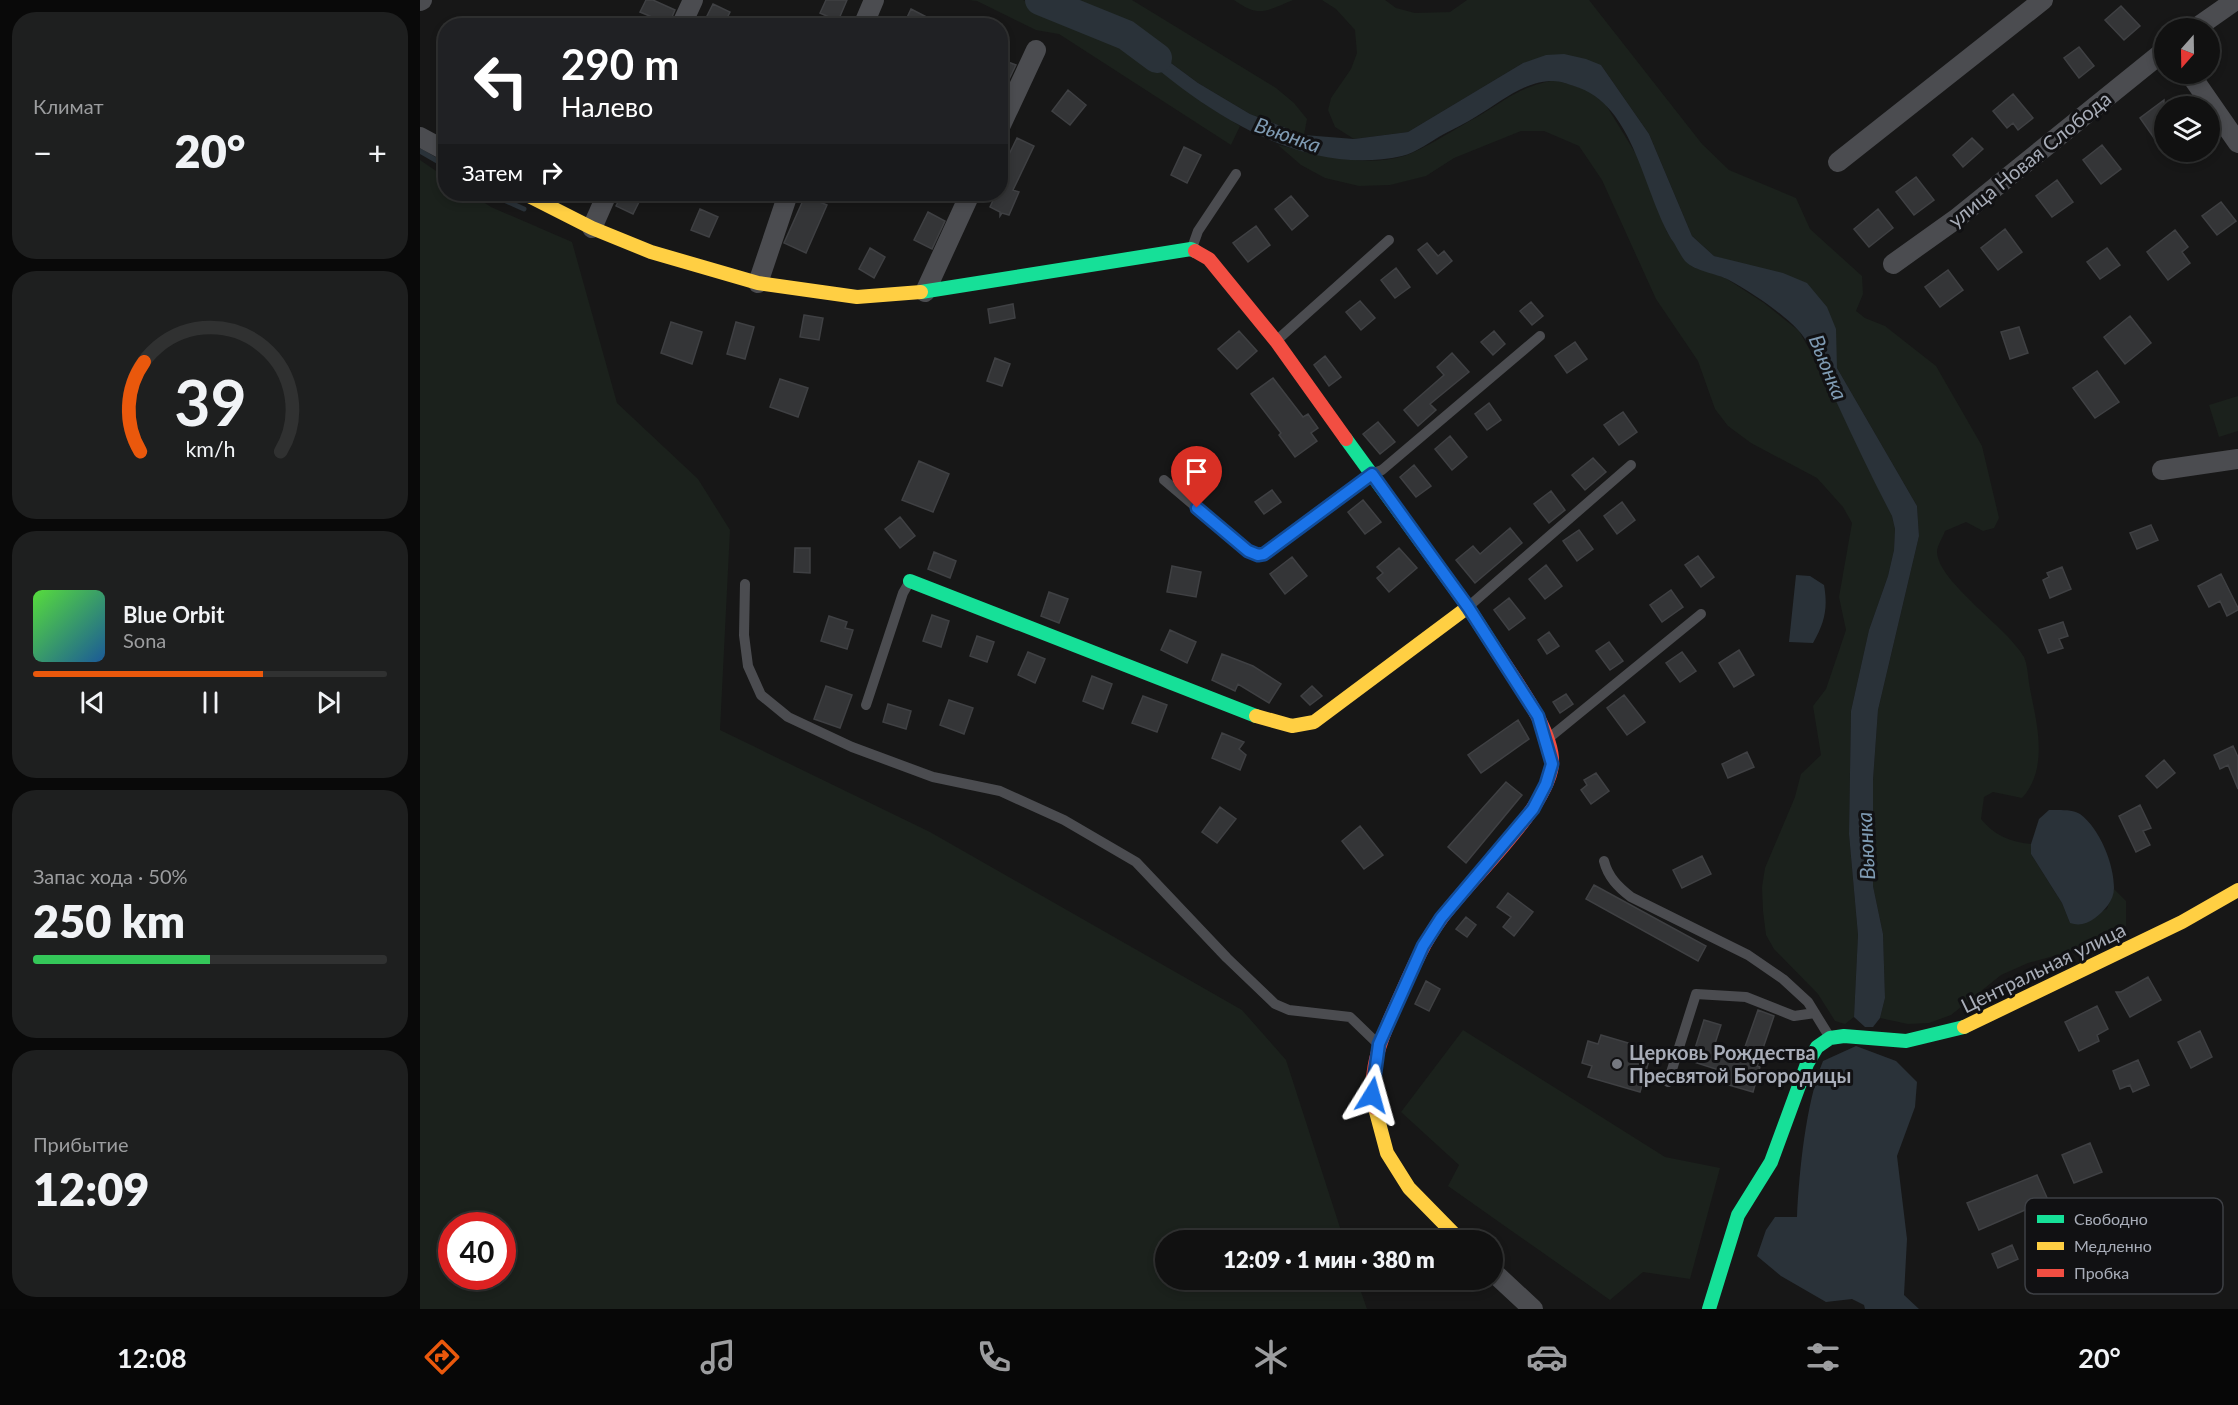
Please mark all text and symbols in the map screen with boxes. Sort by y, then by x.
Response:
north arrow [2154,18,2220,84]
map controls [2154,18,2220,162]
text: 290 m [561,39,679,89]
icon: left [462,42,540,120]
street label: улица Новая Слобода [1943,86,2115,232]
text: Налево [561,90,653,123]
text: Климат [33,94,104,118]
button: layers [2154,96,2220,162]
water label: Вьюнка [1252,111,1324,157]
text: 20° [175,124,245,178]
text: − [33,132,52,172]
text: + [368,132,387,172]
icon: right [535,156,568,189]
text: Затем [462,159,523,186]
water label: Вьюнка [1805,331,1853,403]
text: 39 [174,364,246,439]
text: km/h [185,437,235,463]
pin [1171,446,1222,508]
icon: arrive [1180,455,1213,488]
text: Blue Orbit [123,601,224,628]
text: Sona [123,628,166,652]
icon: previous [76,686,109,719]
icon: pause [194,686,227,719]
icon: next [312,686,345,719]
water label: Вьюнка [1851,811,1879,881]
text: Запас хода · 50% [33,864,188,888]
text: 250 km [33,894,185,948]
street label: Центральная улица [1957,917,2129,1017]
place label: Церковь Рождества Пресвятой Богородицы [1629,1040,1851,1087]
marker: Церковь Рождества Пресвятой Богородицы [1610,1057,1624,1071]
position arrow [1340,1063,1404,1127]
text: Прибытие [33,1132,129,1156]
text: 12:09 [33,1162,149,1216]
legend [2025,1198,2223,1294]
text: Свободно [2074,1209,2148,1228]
speed limit sign: 40 [438,1212,516,1290]
text: Медленно [2074,1236,2152,1255]
text: 12:09 · 1 мин · 380 m [1223,1246,1435,1273]
text: Пробка [2074,1263,2129,1282]
icon: directions [421,1336,463,1378]
icon: music [697,1336,739,1378]
icon: phone [973,1336,1015,1378]
icon: climate [1250,1336,1292,1378]
icon: car [1526,1336,1568,1378]
icon: filters [1802,1336,1844,1378]
text: 12:08 [117,1341,187,1374]
text: 20° [2078,1341,2121,1374]

